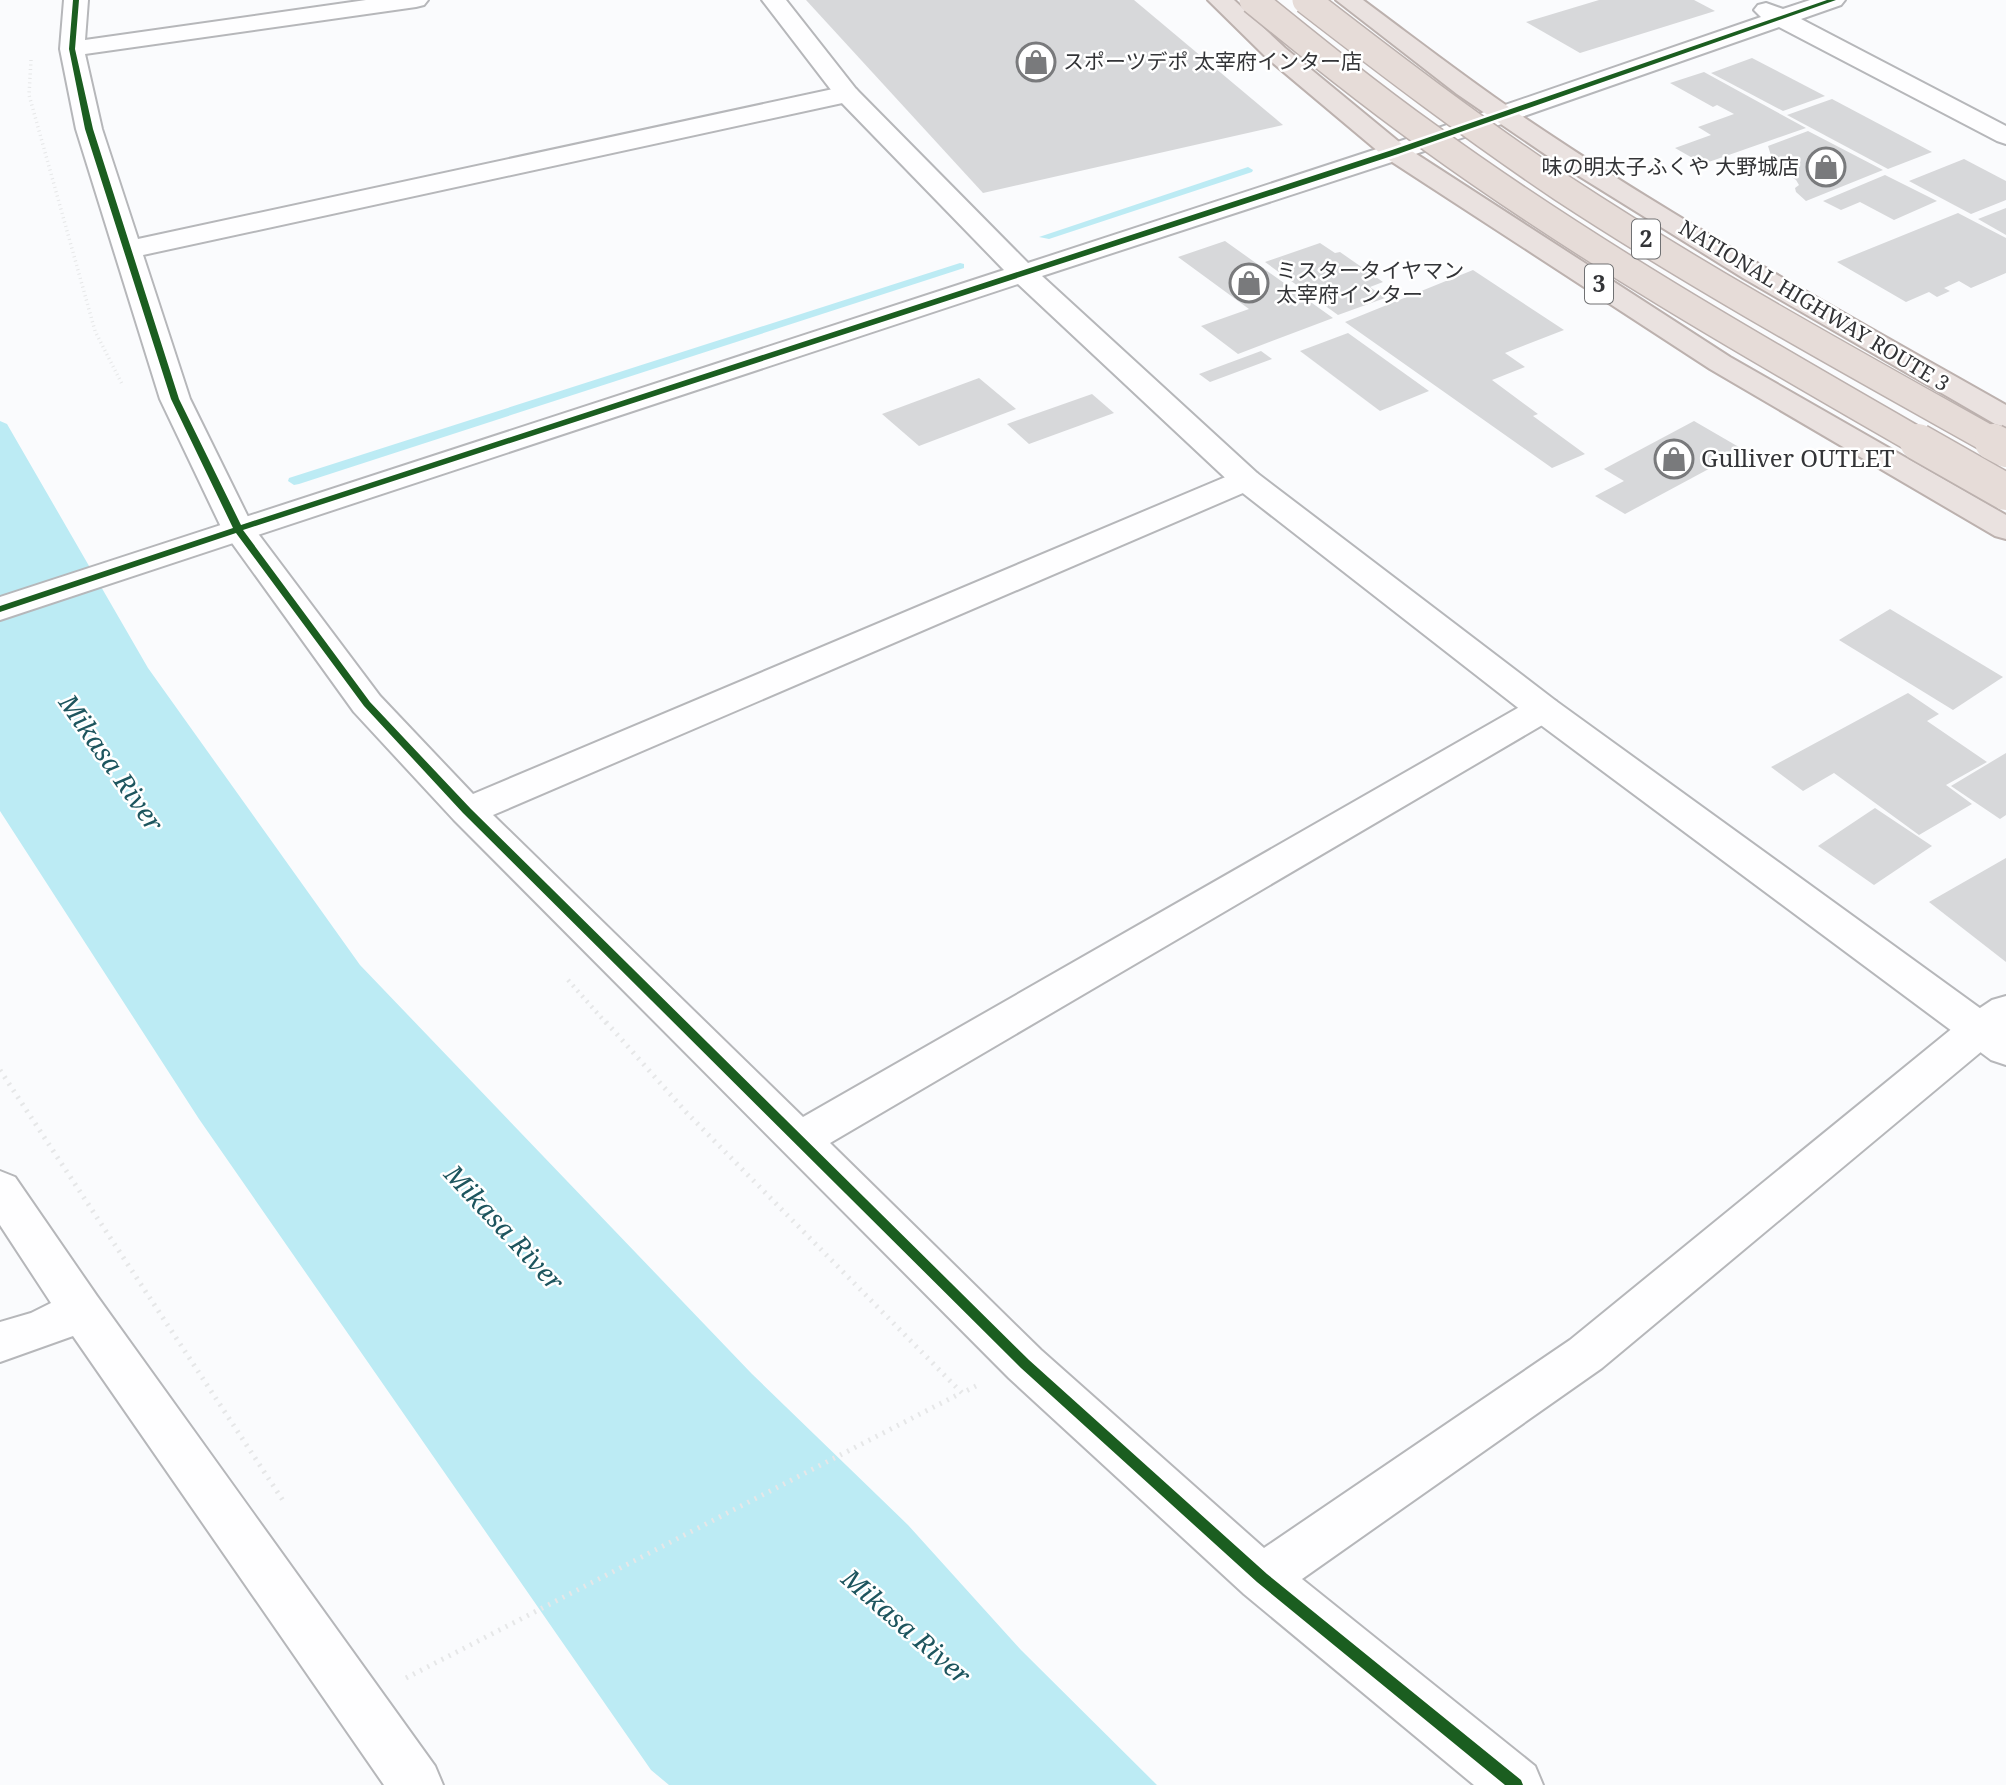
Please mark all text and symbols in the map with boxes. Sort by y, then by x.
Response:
shop icon: スポーツデポ 太宰府インター店 [1015,41,1057,83]
place label: スポーツデポ 太宰府インター店 [1063,47,1362,75]
shop icon: 味の明太子ふくや 大野城店 [1805,146,1847,188]
place label: 味の明太子ふくや 大野城店 [1542,152,1799,180]
street label: NATIONAL HIGHWAY ROUTE 3 [1674,213,1955,397]
road number: 2 [1632,220,1660,258]
place label: ミスタータイヤマン 太宰府インター [1276,256,1464,308]
shop icon: ミスタータイヤマン 太宰府インター [1228,262,1270,304]
road number: 3 [1585,264,1613,304]
shop icon: Gulliver OUTLET [1653,438,1695,480]
place label: Gulliver OUTLET [1701,441,1895,474]
water label: Mikasa River [51,686,173,839]
water label: Mikasa River [436,1156,573,1299]
water label: Mikasa River [834,1559,980,1693]

